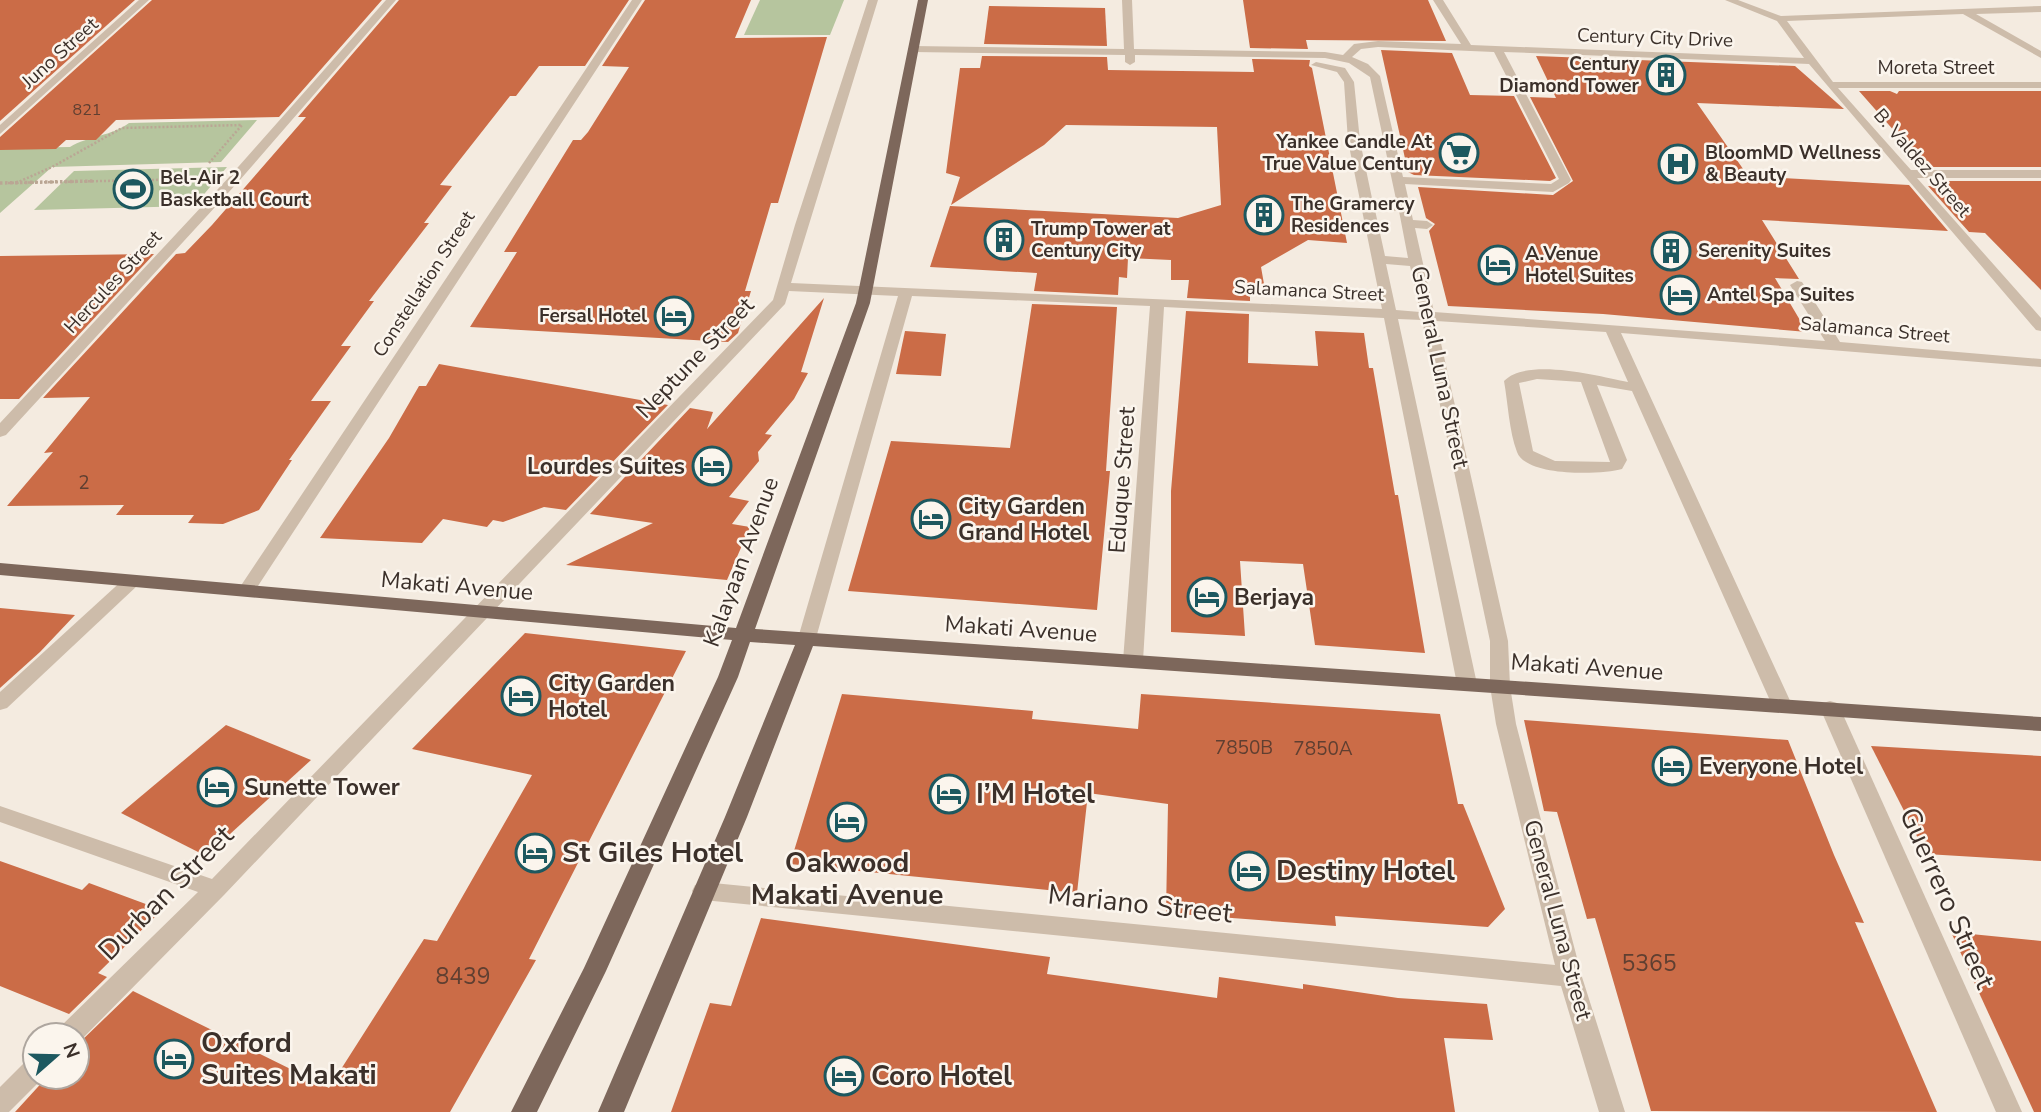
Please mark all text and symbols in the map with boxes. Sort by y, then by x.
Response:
street label: Juno Street [15,11,104,95]
street label: Century City Drive [1577,22,1733,54]
place label: Century Diamond Tower [1499,51,1640,99]
building icon: Century Diamond Tower [1645,54,1687,96]
street label: Moreta Street [1877,55,1995,81]
house number: 821 [73,99,101,121]
street label: B. Valdez Street [1868,103,1977,223]
place label: Yankee Candle At True Value Century [1263,129,1433,177]
supermarket icon: Yankee Candle At True Value Century [1438,132,1480,174]
place label: BloomMD Wellness & Beauty [1705,140,1881,188]
hospital icon: BloomMD Wellness & Beauty [1657,143,1699,185]
place label: Bel-Air 2 Basketball Court [160,165,309,213]
sports icon: Bel-Air 2 Basketball Court [112,168,154,210]
place label: The Gramercy Residences [1291,191,1415,239]
building icon: The Gramercy Residences [1243,194,1285,236]
street label: Constellation Street [367,205,481,362]
place label: Trump Tower at Century City [1031,216,1171,264]
building icon: Trump Tower at Century City [983,219,1025,261]
street label: Hercules Street [58,225,168,339]
building icon: Serenity Suites [1650,230,1692,272]
place label: Serenity Suites [1698,238,1831,264]
place label: A.Venue Hotel Suites [1525,241,1634,289]
hotel icon: A.Venue Hotel Suites [1477,244,1519,286]
street label: General Luna Street [1403,263,1477,472]
street label: Salamanca Street [1233,274,1385,308]
hotel icon: Antel Spa Suites [1659,274,1701,316]
place label: Antel Spa Suites [1707,282,1854,308]
street label: Neptune Street [629,290,762,425]
hotel icon: Fersal Hotel [653,295,695,337]
place label: Fersal Hotel [539,303,647,329]
street label: Salamanca Street [1799,311,1951,350]
street label: Eduque Street [1101,405,1143,554]
hotel icon: Lourdes Suites [691,445,733,487]
place label: Lourdes Suites [527,451,685,482]
house number: 2 [78,470,90,496]
street label: Kalayaan Avenue [696,473,786,651]
place label: City Garden Grand Hotel [958,491,1090,548]
hotel icon: City Garden Grand Hotel [910,498,952,540]
street label: Makati Avenue [379,564,535,608]
hotel icon: Berjaya [1186,576,1228,618]
place label: Berjaya [1234,582,1314,613]
street label: Makati Avenue [944,608,1098,650]
street label: Makati Avenue [1510,646,1664,688]
place label: City Garden Hotel [548,668,675,725]
hotel icon: City Garden Hotel [500,675,542,717]
house number: 7850B [1215,735,1273,761]
house number: 7850A [1293,736,1353,762]
hotel icon: Everyone Hotel [1651,745,1693,787]
place label: Everyone Hotel [1699,751,1864,782]
hotel icon: Sunette Tower [196,766,238,808]
place label: Sunette Tower [244,772,400,803]
hotel icon: I’M Hotel [928,773,970,815]
place label: I’M Hotel [976,775,1095,813]
hotel icon: Oakwood Makati Avenue [826,801,868,843]
street label: Guerrero Street [1890,801,2004,995]
street label: General Luna Street [1516,816,1600,1025]
street label: Durban Street [90,817,242,969]
hotel icon: St Giles Hotel [514,832,556,874]
place label: St Giles Hotel [562,834,743,872]
place label: Oakwood Makati Avenue [751,844,943,914]
hotel icon: Destiny Hotel [1228,850,1270,892]
place label: Destiny Hotel [1276,852,1455,890]
street label: Mariano Street [1046,875,1234,933]
house number: 5365 [1621,948,1677,979]
house number: 8439 [435,961,491,992]
north arrow [21,1021,91,1091]
place label: Oxford Suites Makati [201,1024,377,1094]
hotel icon: Oxford Suites Makati [153,1038,195,1080]
text: N [56,1039,86,1062]
hotel icon: Coro Hotel [823,1055,865,1097]
place label: Coro Hotel [871,1057,1012,1095]

